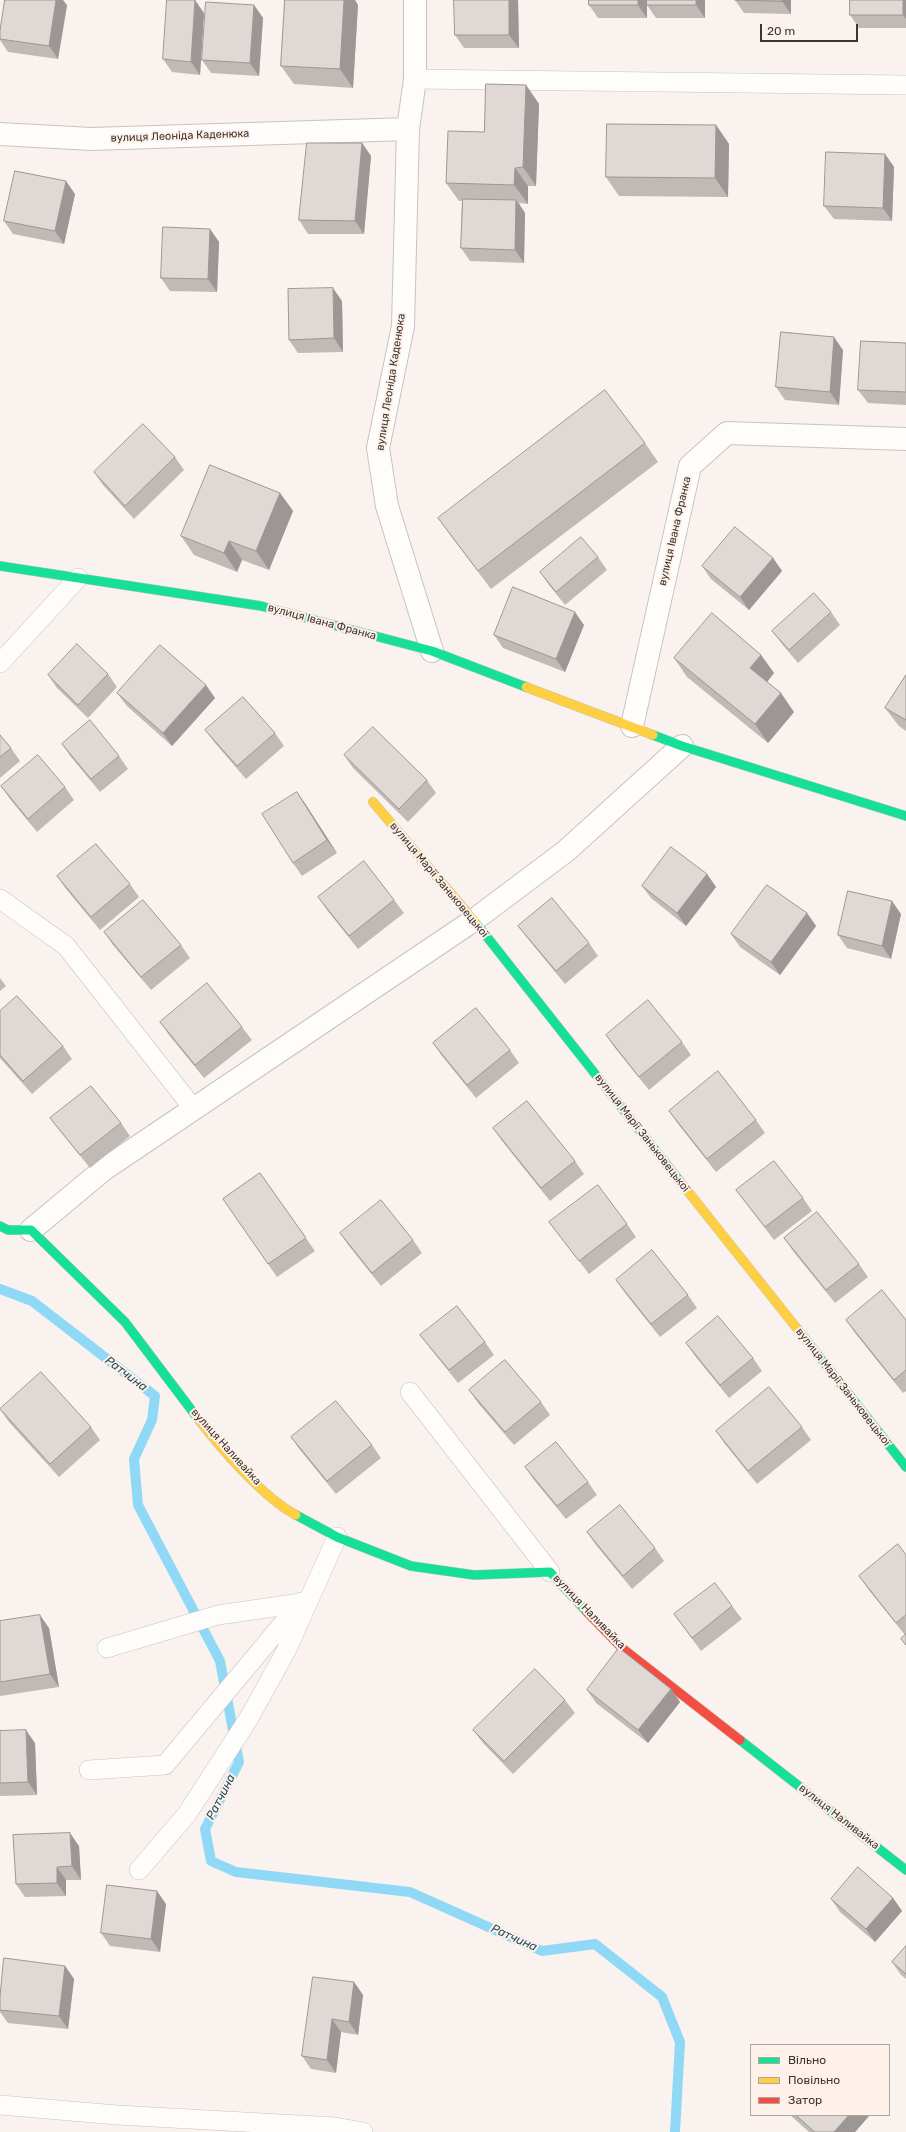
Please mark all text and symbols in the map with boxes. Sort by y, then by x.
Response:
scale bar [762,16,860,42]
text: 20 m [767,24,795,38]
street label: вулиця Леоніда Каденюка [110,127,250,145]
street label: вулиця Леоніда Каденюка [374,312,408,452]
street label: вулиця Івана Франка [656,475,694,587]
street label: вулиця Івана Франка [266,601,378,643]
street label: вулиця Марії Заньковецької [387,820,491,940]
street label: вулиця Марії Заньковецької [592,1071,692,1195]
street label: вулиця Марії Заньковецької [793,1325,893,1449]
water label: Ратчина [102,1353,150,1395]
street label: вулиця Наливайка [188,1406,264,1488]
street label: вулиця Наливайка [550,1572,628,1652]
water label: Ратчина [203,1772,239,1822]
street label: вулиця Наливайка [796,1782,882,1852]
water label: Ратчина [489,1921,539,1955]
legend [750,2044,890,2116]
text: Вільно [788,2053,826,2067]
text: Повільно [788,2073,840,2087]
text: Затор [788,2093,822,2107]

